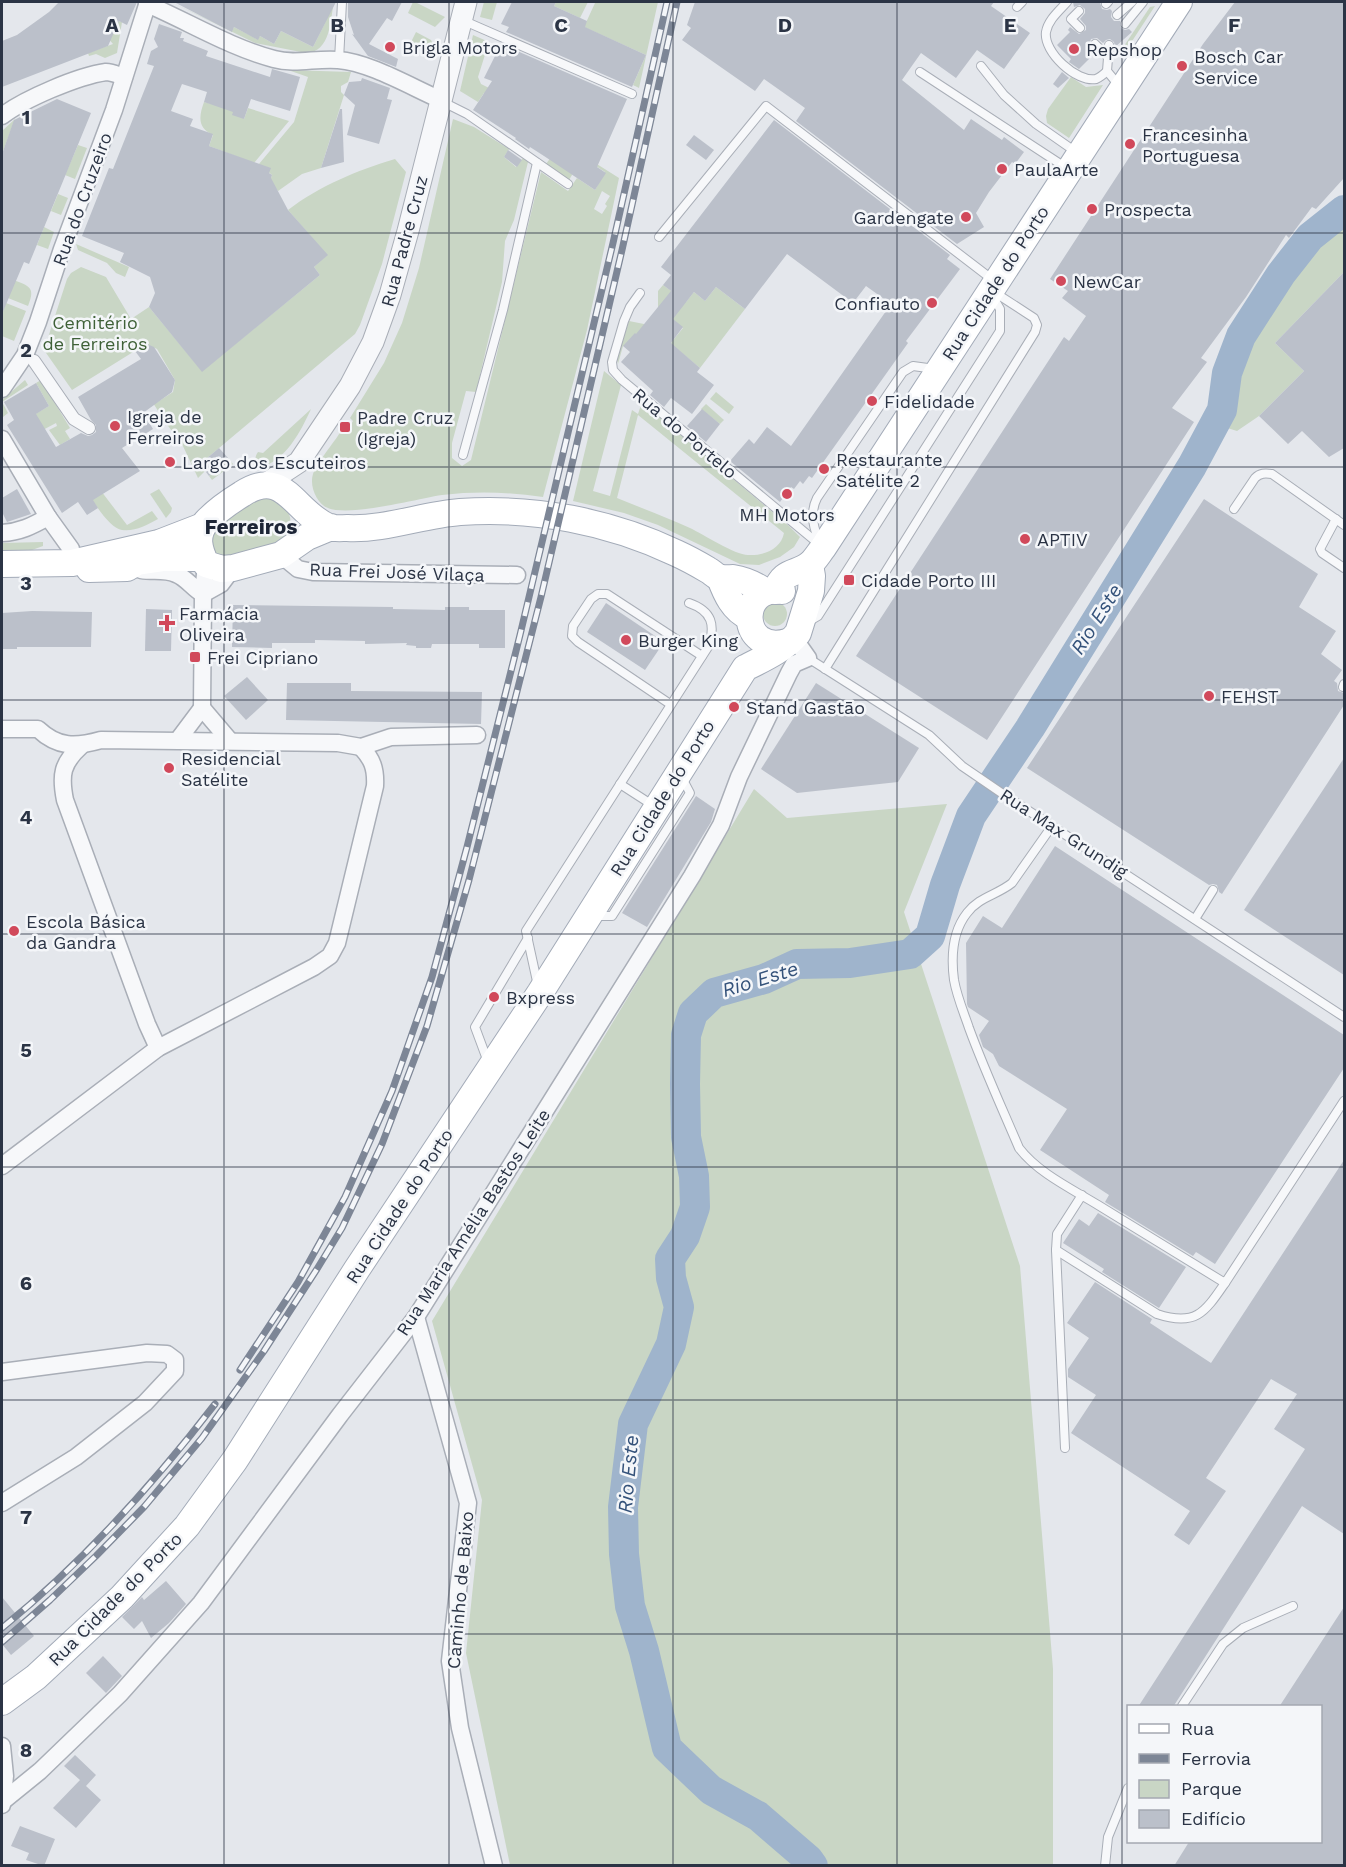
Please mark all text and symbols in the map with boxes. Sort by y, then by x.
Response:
text: A [105,13,119,37]
text: B [330,13,344,37]
text: C [554,13,568,37]
text: D [778,13,792,37]
text: E [1004,13,1016,37]
text: F [1228,13,1240,37]
place label: Brigla Motors [402,37,518,58]
place label: Repshop [1086,39,1162,60]
marker: Brigla Motors [383,40,397,54]
marker: Repshop [1067,42,1081,56]
place label: Bosch Car Service [1194,46,1283,88]
marker: Bosch Car Service [1175,59,1189,73]
text: 1 [22,105,30,129]
place label: Francesinha Portuguesa [1142,124,1248,166]
street label: Rua do Cruzeiro [48,129,116,269]
marker: Francesinha Portuguesa [1123,137,1137,151]
place label: PaulaArte [1014,159,1099,180]
marker: PaulaArte [995,162,1009,176]
street label: Rua Padre Cruz [376,173,432,309]
place label: Prospecta [1104,199,1192,220]
street label: Rua Cidade do Porto [937,202,1053,364]
marker: Prospecta [1085,202,1099,216]
place label: Gardengate [854,207,954,228]
marker: Gardengate [959,210,973,224]
place label: NewCar [1073,271,1141,292]
marker: NewCar [1054,274,1068,288]
place label: Confiauto [834,293,920,314]
marker: Confiauto [925,296,939,310]
park label: Cemitério de Ferreiros [42,312,148,354]
text: 2 [20,338,32,362]
street label: Rua do Portelo [629,383,741,483]
place label: Fidelidade [884,391,975,412]
marker: Fidelidade [865,394,879,408]
place label: Igreja de Ferreiros [127,406,204,448]
place label: Padre Cruz (Igreja) [357,407,453,449]
marker: Igreja de Ferreiros [108,419,122,433]
marker: Padre Cruz (Igreja) [338,420,352,434]
place label: Restaurante Satélite 2 [836,449,943,491]
place label: Largo dos Escuteiros [182,452,366,473]
marker: Largo dos Escuteiros [163,455,177,469]
marker: Restaurante Satélite 2 [817,462,831,476]
marker: MH Motors [780,487,794,501]
place label: MH Motors [739,504,835,525]
district label: Ferreiros [205,514,297,539]
place label: APTIV [1037,529,1088,550]
marker: APTIV [1018,532,1032,546]
street label: Rua Frei José Vilaça [309,558,485,586]
place label: Cidade Porto III [861,570,996,591]
text: 3 [20,571,32,595]
marker: Cidade Porto III [842,573,856,587]
water label: Rio Este [1065,579,1127,659]
place label: Farmácia Oliveira [179,603,259,645]
marker: Farmácia Oliveira [160,616,174,630]
place label: Burger King [638,630,739,651]
marker: Burger King [619,633,633,647]
place label: Frei Cipriano [207,647,318,668]
marker: Frei Cipriano [188,650,202,664]
place label: FEHST [1221,686,1279,707]
marker: FEHST [1202,689,1216,703]
place label: Stand Gastāo [746,697,865,718]
marker: Stand Gastāo [727,700,741,714]
street label: Rua Cidade do Porto [605,716,719,880]
place label: Residencial Satélite [181,748,281,790]
marker: Residencial Satélite [162,761,176,775]
street label: Rua Max Grundig [996,784,1132,882]
text: 4 [20,805,33,829]
place label: Escola Básica da Gandra [26,911,146,953]
marker: Escola Básica da Gandra [7,924,21,938]
water label: Rio Este [719,956,801,1002]
place label: Bxpress [506,987,575,1008]
marker: Bxpress [487,990,501,1004]
text: 5 [20,1038,32,1062]
street label: Rua Maria Amélia Bastos Leite [392,1105,554,1339]
street label: Rua Cidade do Porto [341,1125,457,1287]
text: 6 [20,1271,32,1295]
water label: Rio Este [613,1434,643,1514]
text: 7 [20,1505,32,1529]
street label: Caminho de Baixo [443,1510,477,1670]
street label: Rua Cidade do Porto [44,1528,186,1670]
legend [1127,1705,1322,1843]
text: Rua [1181,1718,1214,1739]
text: 8 [20,1738,32,1762]
text: Ferrovia [1181,1748,1251,1769]
text: Parque [1181,1778,1242,1799]
text: Edifício [1181,1808,1246,1829]

